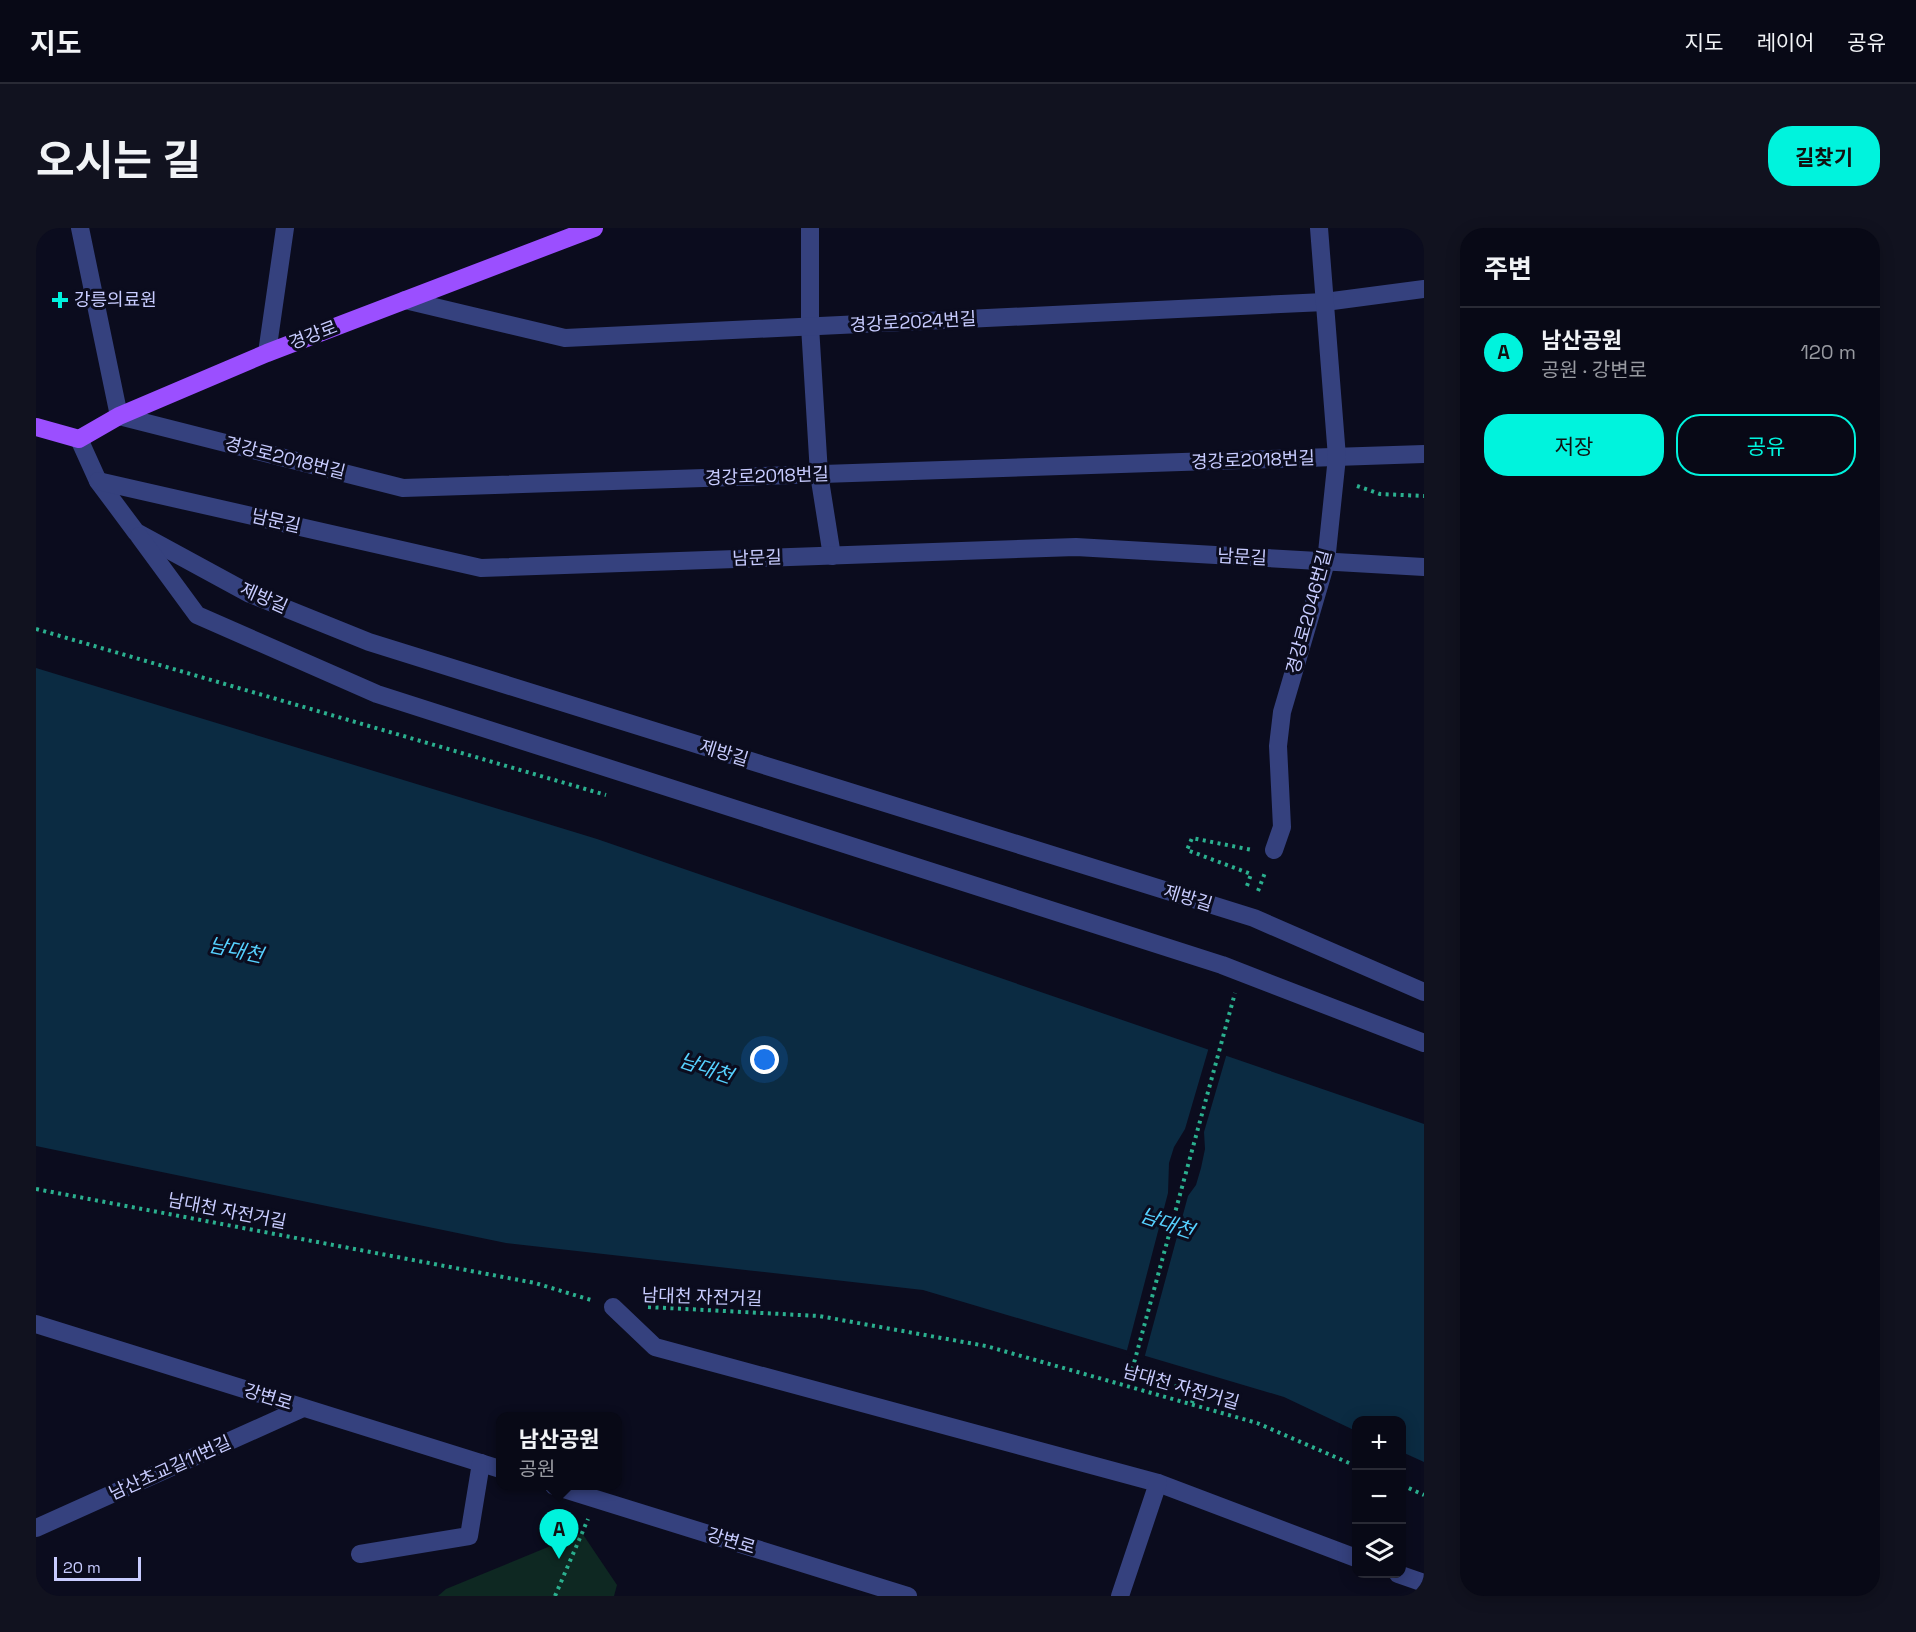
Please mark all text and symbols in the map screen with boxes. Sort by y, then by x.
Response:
text: 지도 [30,25,82,61]
text: 지도 [1685,29,1723,56]
text: 레이어 [1756,29,1814,56]
text: 공유 [1847,29,1886,56]
button: 길찾기 [1768,126,1880,186]
text: 오시는 길 [36,134,201,187]
text: 주변 [1484,252,1532,286]
place label: 강릉의료원 [74,288,157,311]
marker: 강릉의료원 [51,291,69,309]
street label: 경강로2024번길 [849,307,977,336]
street label: 경강로 [286,315,340,354]
text: 남산공원 [1541,326,1622,354]
text: A [1497,339,1510,365]
text: 120 m [1800,339,1856,365]
text: 공원 · 강변로 [1541,357,1647,383]
button: 저장 [1484,414,1664,476]
button: 공유 [1676,414,1856,476]
street label: 경강로2018번길 [222,431,348,484]
street label: 경강로2018번길 [1191,446,1315,473]
street label: 경강로2018번길 [705,462,829,489]
street label: 남문길 [249,504,303,537]
street label: 남문길 [1217,544,1267,569]
street label: 남문길 [732,545,782,570]
street label: 경강로2046번길 [1281,547,1336,676]
street label: 제방길 [237,577,292,618]
street label: 제방길 [697,734,751,771]
street label: 제방길 [1161,879,1215,916]
water label: 남대천 [206,932,268,969]
your location [750,1045,779,1074]
water label: 남대천 [676,1047,739,1090]
street label: 남대천 자전거길 [166,1188,288,1233]
water label: 남대천 [1137,1202,1200,1245]
street label: 남대천 자전거길 [641,1283,763,1310]
street label: 남대천 자전거길 [1120,1359,1242,1414]
street label: 강변로 [241,1378,295,1415]
popup [496,1412,622,1490]
map controls [1352,1416,1406,1578]
button: + [1352,1416,1406,1470]
text: 남산공원 [519,1425,599,1453]
street label: 남산초교길11번길 [105,1430,234,1505]
text: 공원 [519,1456,555,1482]
button: − [1352,1470,1406,1524]
pin: A [540,1510,578,1559]
street label: 강변로 [704,1522,758,1559]
button: layers [1352,1524,1406,1578]
scale bar [54,1554,141,1582]
text: 20 m [63,1557,101,1578]

